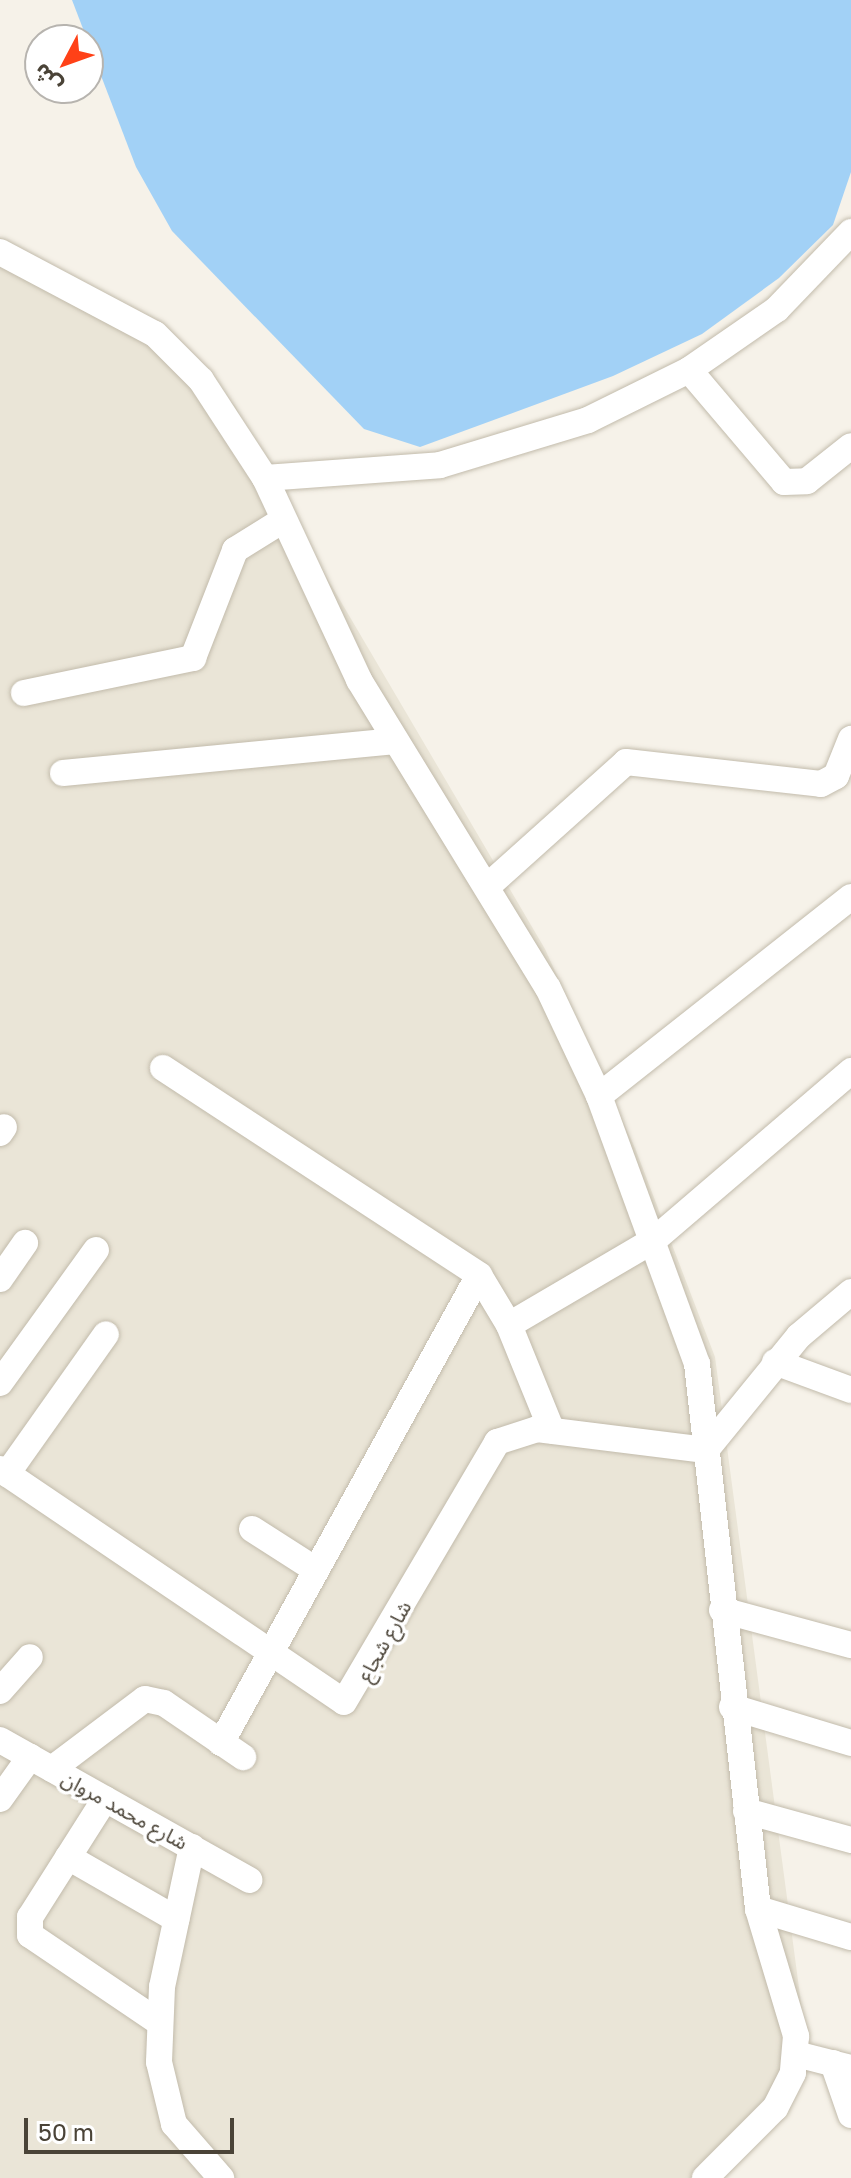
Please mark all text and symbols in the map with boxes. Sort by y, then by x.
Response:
north arrow [24,24,104,104]
text: ش [27,59,67,99]
street label: شارع شجاع [352,1597,416,1685]
street label: شارع محمد مروان [58,1766,192,1854]
scale bar [28,2102,238,2152]
text: 50 m [38,2117,94,2146]

